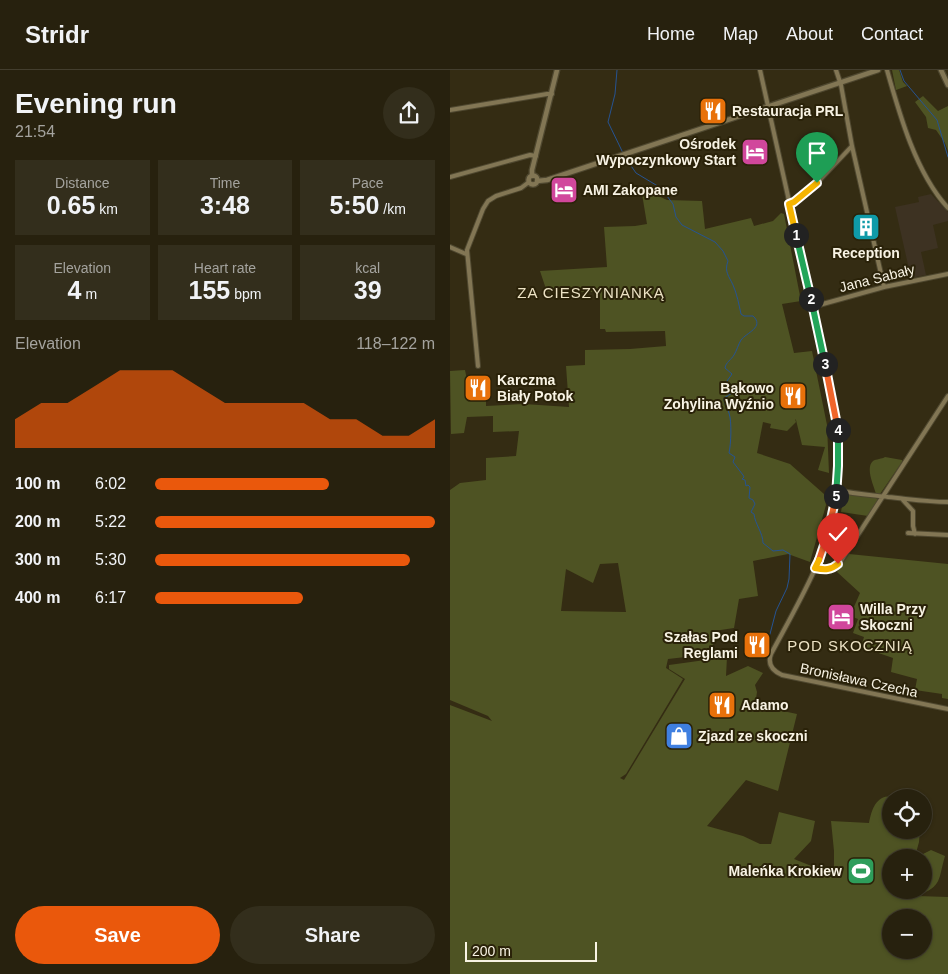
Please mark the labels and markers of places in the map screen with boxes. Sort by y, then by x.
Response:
restaurant icon: Restauracja PRL [698,96,728,126]
place label: Restauracja PRL [732,103,844,119]
pin [796,132,838,183]
place label: Ośrodek Wypoczynkowy Start [596,136,736,168]
hotel icon: Ośrodek Wypoczynkowy Start [740,137,770,167]
hotel icon: AMI Zakopane [549,175,579,205]
place label: AMI Zakopane [583,182,678,198]
building icon: Reception [851,212,881,242]
pin: 1 [784,222,808,248]
place label: Reception [832,245,900,261]
pin: 2 [798,286,824,312]
pin: 3 [812,352,838,376]
place label: Karczma Biały Potok [497,372,573,404]
restaurant icon: Karczma Biały Potok [463,373,493,403]
place label: Bąkowo Zohylina Wyźnio [664,380,774,412]
restaurant icon: Bąkowo Zohylina Wyźnio [778,381,808,411]
pin: 4 [826,418,850,442]
pin: 5 [824,484,848,508]
pin [817,513,859,564]
place label: Willa Przy Skoczni [860,601,926,633]
hotel icon: Willa Przy Skoczni [826,602,856,632]
place label: Szałas Pod Reglami [664,629,738,661]
restaurant icon: Szałas Pod Reglami [742,630,772,660]
restaurant icon: Adamo [707,690,737,720]
place label: Adamo [741,697,788,713]
shop icon: Zjazd ze skoczni [664,721,694,751]
place label: Zjazd ze skoczni [698,728,808,744]
sports icon: Maleńka Krokiew [846,856,876,886]
place label: Maleńka Krokiew [728,863,842,879]

